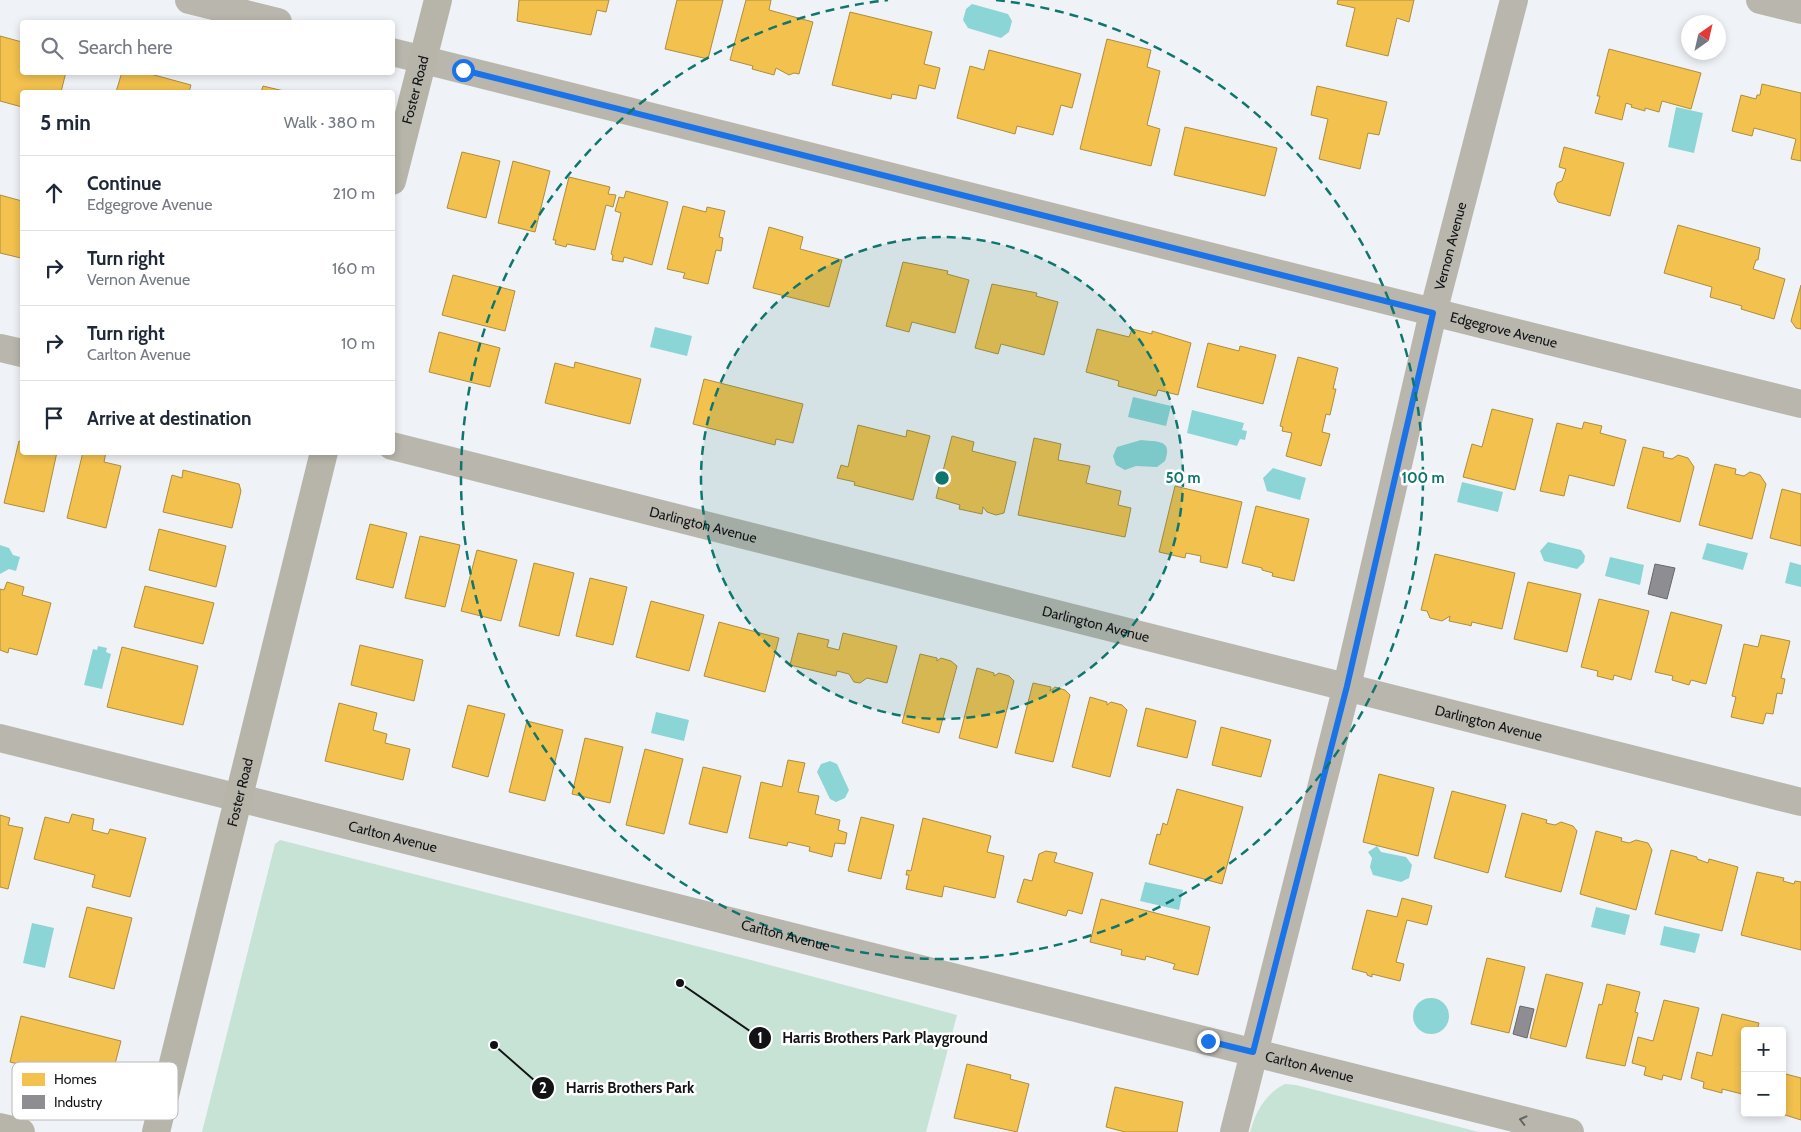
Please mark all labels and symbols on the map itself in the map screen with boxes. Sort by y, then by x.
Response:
north arrow [1681,15,1726,60]
street label: Foster Road [398,54,433,126]
route start [452,59,475,82]
street label: Vernon Avenue [1430,200,1470,292]
street label: Edgegrove Avenue [1448,308,1559,352]
centre of rings [933,469,951,487]
text: 50 m [1165,469,1201,487]
text: 100 m [1401,469,1445,487]
street label: Darlington Avenue [648,502,759,547]
street label: Darlington Avenue [1040,602,1151,646]
street label: Darlington Avenue [1433,701,1544,745]
street label: Foster Road [223,756,257,828]
street label: Carlton Avenue [347,817,439,856]
street label: Carlton Avenue [739,915,832,955]
callout: Harris Brothers Park Playground [747,1023,998,1053]
text: 1 [757,1029,763,1047]
text: Harris Brothers Park Playground [782,1029,988,1047]
route end [1197,1030,1220,1053]
street label: Carlton Avenue [1263,1047,1356,1086]
legend [12,1062,178,1120]
text: Homes [54,1070,97,1088]
callout: Harris Brothers Park [531,1073,704,1103]
text: 2 [539,1079,547,1097]
text: Harris Brothers Park [566,1079,695,1097]
text: Industry [54,1093,102,1111]
one-way arrow [1518,1115,1527,1126]

